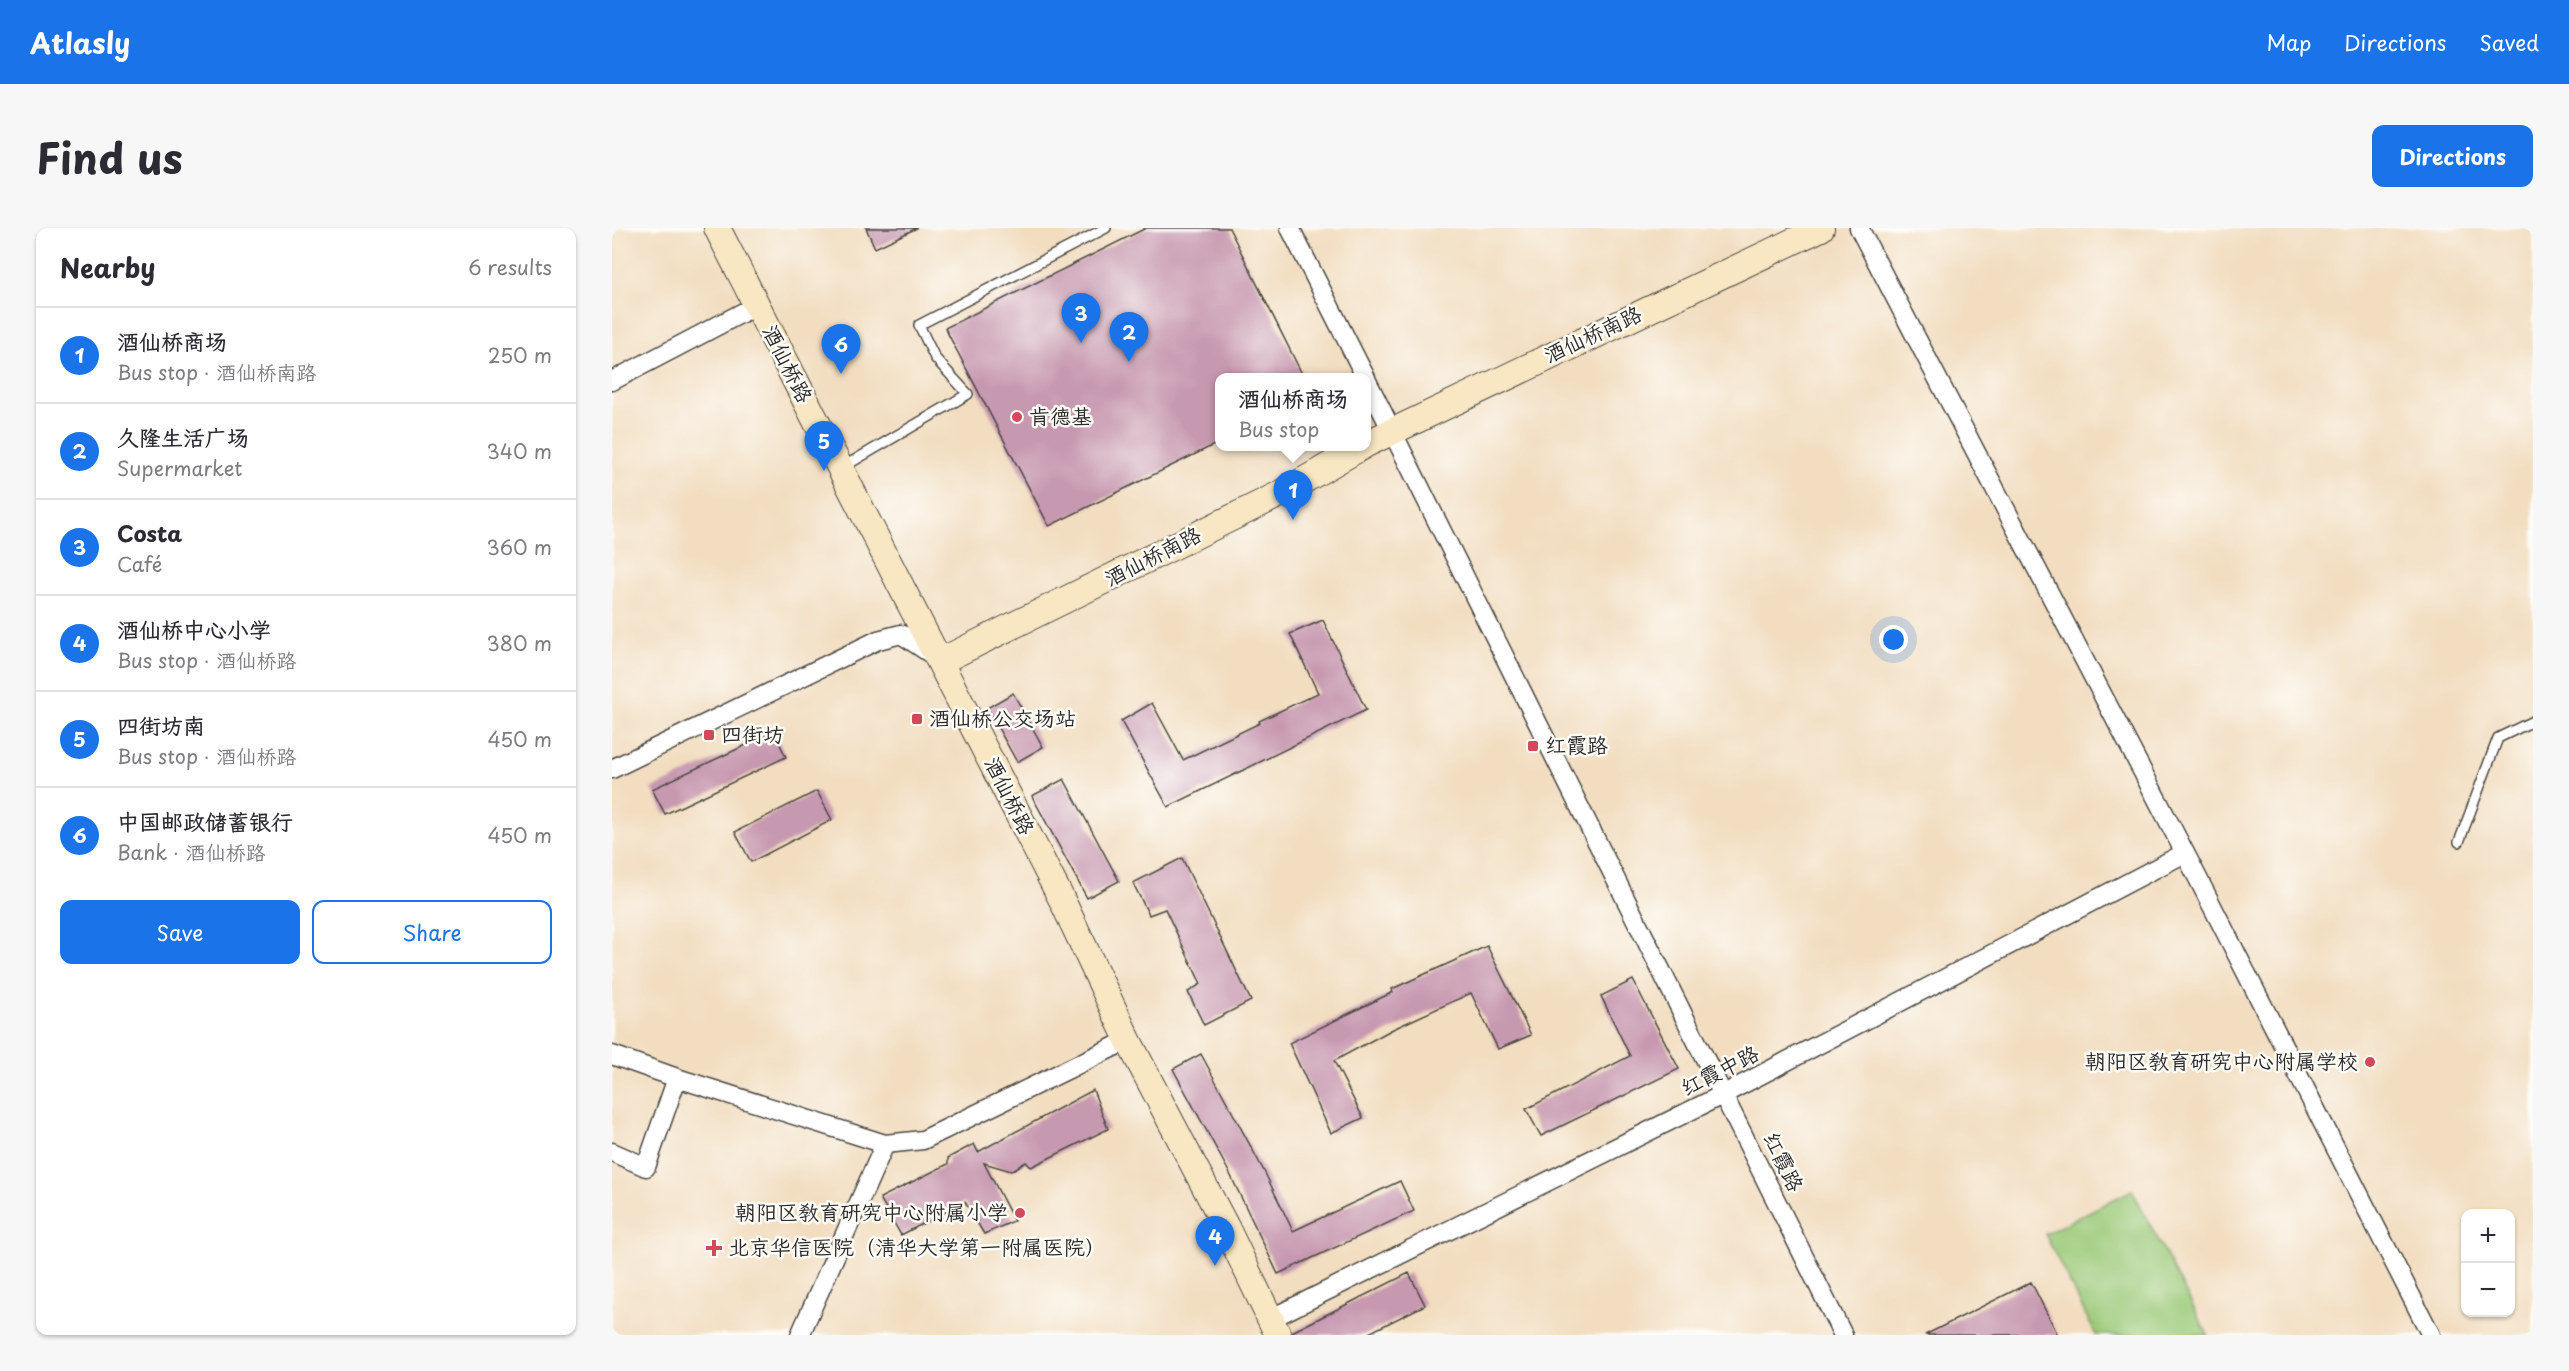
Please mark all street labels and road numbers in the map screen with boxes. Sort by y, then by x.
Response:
street label: 酒仙桥南路 [1538,296,1646,370]
street label: 酒仙桥路 [755,318,822,408]
street label: 酒仙桥南路 [1098,517,1206,593]
street label: 酒仙桥路 [977,750,1044,840]
street label: 红霞中路 [1674,1036,1764,1103]
street label: 红霞路 [1757,1126,1813,1196]

